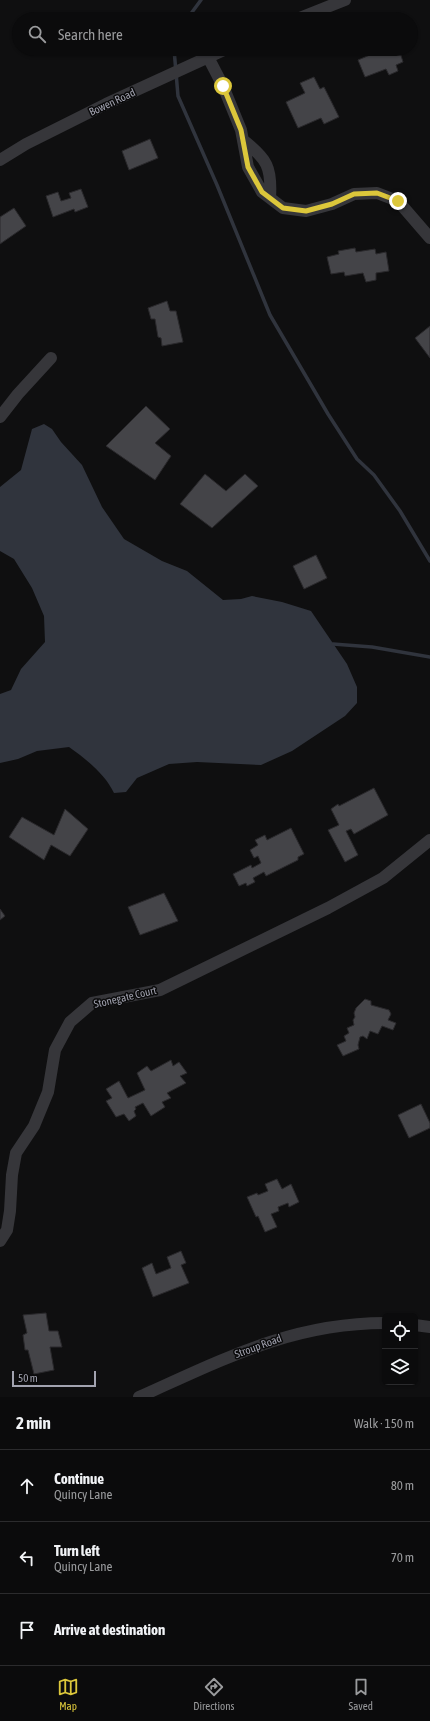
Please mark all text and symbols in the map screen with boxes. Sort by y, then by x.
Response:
search box [12,12,418,56]
icon: search [26,23,48,45]
text: Search here [58,26,123,43]
route start [214,77,232,95]
street label: Bowen Road [87,86,137,118]
route end [389,192,407,210]
street label: Stonegate Court [92,984,158,1010]
map controls [382,1313,418,1385]
button: locate [382,1313,418,1349]
street label: Stroup Road [233,1332,283,1360]
button: layers [382,1349,418,1385]
scale bar [12,1369,96,1388]
text: 50 m [18,1372,38,1384]
text: 2 min [16,1413,51,1433]
text: Walk · 150 m [354,1416,414,1431]
text: Continue [54,1470,104,1487]
icon: ahead [16,1475,38,1497]
text: 80 m [391,1478,414,1493]
text: Quincy Lane [54,1487,112,1502]
text: Turn left [54,1542,100,1559]
icon: left [16,1547,38,1569]
text: 70 m [391,1550,414,1565]
text: Quincy Lane [54,1559,112,1574]
icon: arrive [16,1619,38,1641]
text: Arrive at destination [54,1621,165,1638]
tab: Map [57,1676,79,1712]
tab: Directions [193,1676,234,1712]
tab: Saved [349,1676,373,1712]

